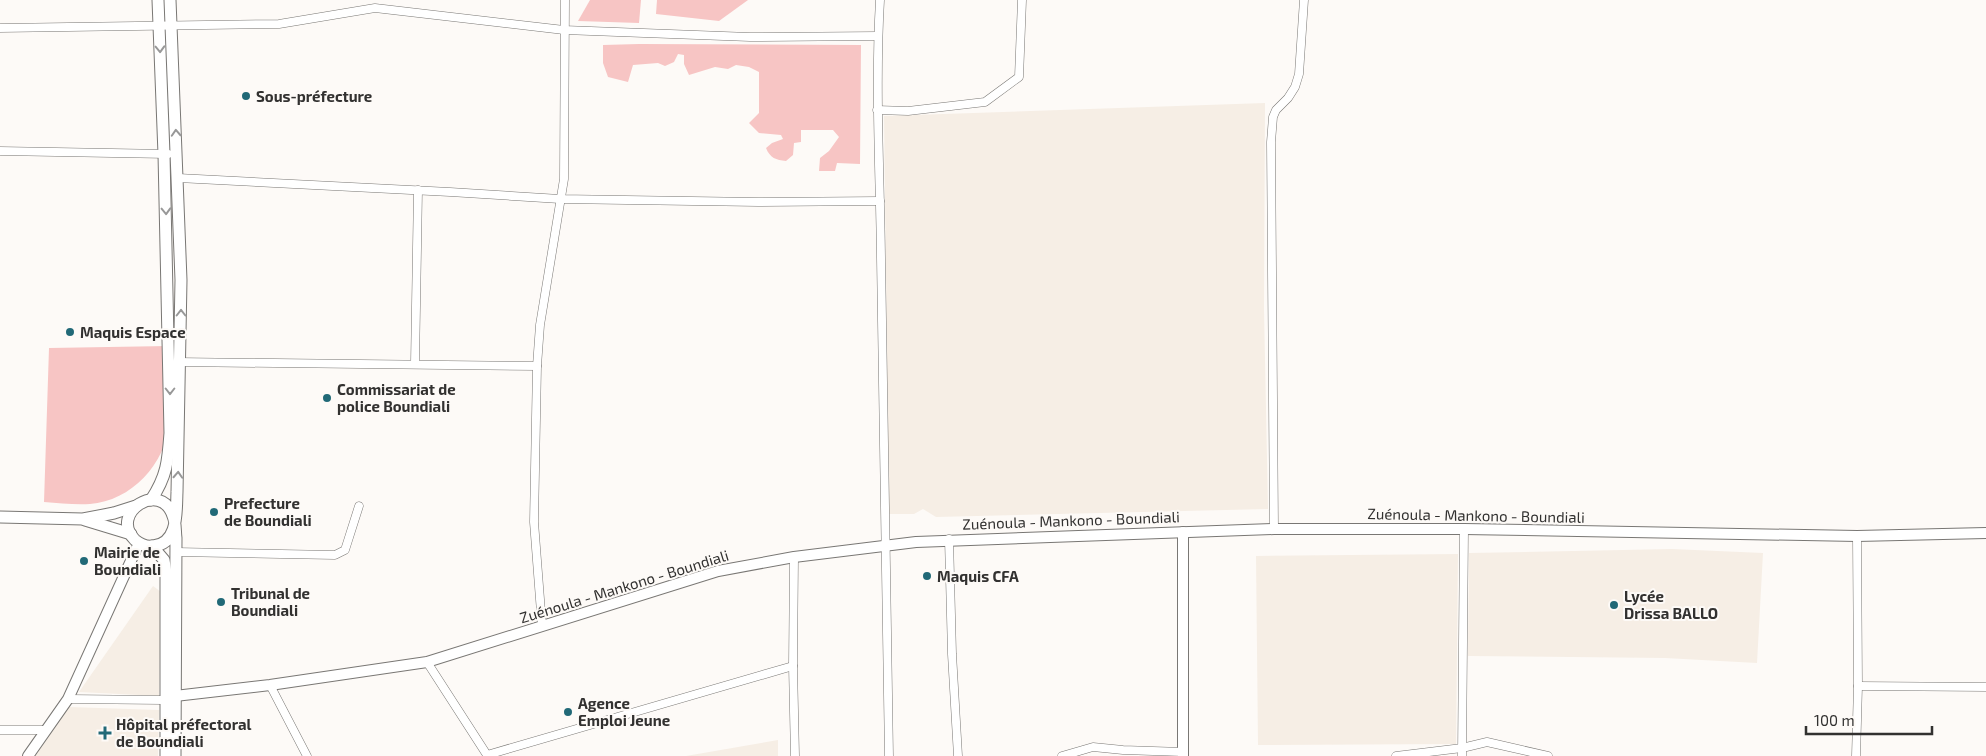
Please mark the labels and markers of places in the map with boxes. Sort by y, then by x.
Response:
place label: Sous-préfecture [256,87,372,105]
marker: Sous-préfecture [240,90,252,102]
place label: Maquis Espace [80,323,186,341]
marker: Maquis Espace [64,326,76,338]
place label: Commissariat de police Boundiali [337,380,456,415]
marker: Commissariat de police Boundiali [321,392,333,404]
place label: Prefecture de Boundiali [224,494,312,529]
marker: Prefecture de Boundiali [208,506,220,518]
place label: Mairie de Boundiali [94,543,161,578]
marker: Mairie de Boundiali [78,555,90,567]
place label: Maquis CFA [937,567,1019,585]
marker: Maquis CFA [921,570,933,582]
place label: Tribunal de Boundiali [231,584,310,619]
place label: Lycée Drissa BALLO [1624,587,1718,622]
marker: Tribunal de Boundiali [215,596,227,608]
marker: Lycée Drissa BALLO [1608,599,1620,611]
place label: Agence Emploi Jeune [578,694,670,729]
marker: Agence Emploi Jeune [562,706,574,718]
place label: Hôpital préfectoral de Boundiali [116,715,252,750]
marker: Hôpital préfectoral de Boundiali [98,726,112,740]

